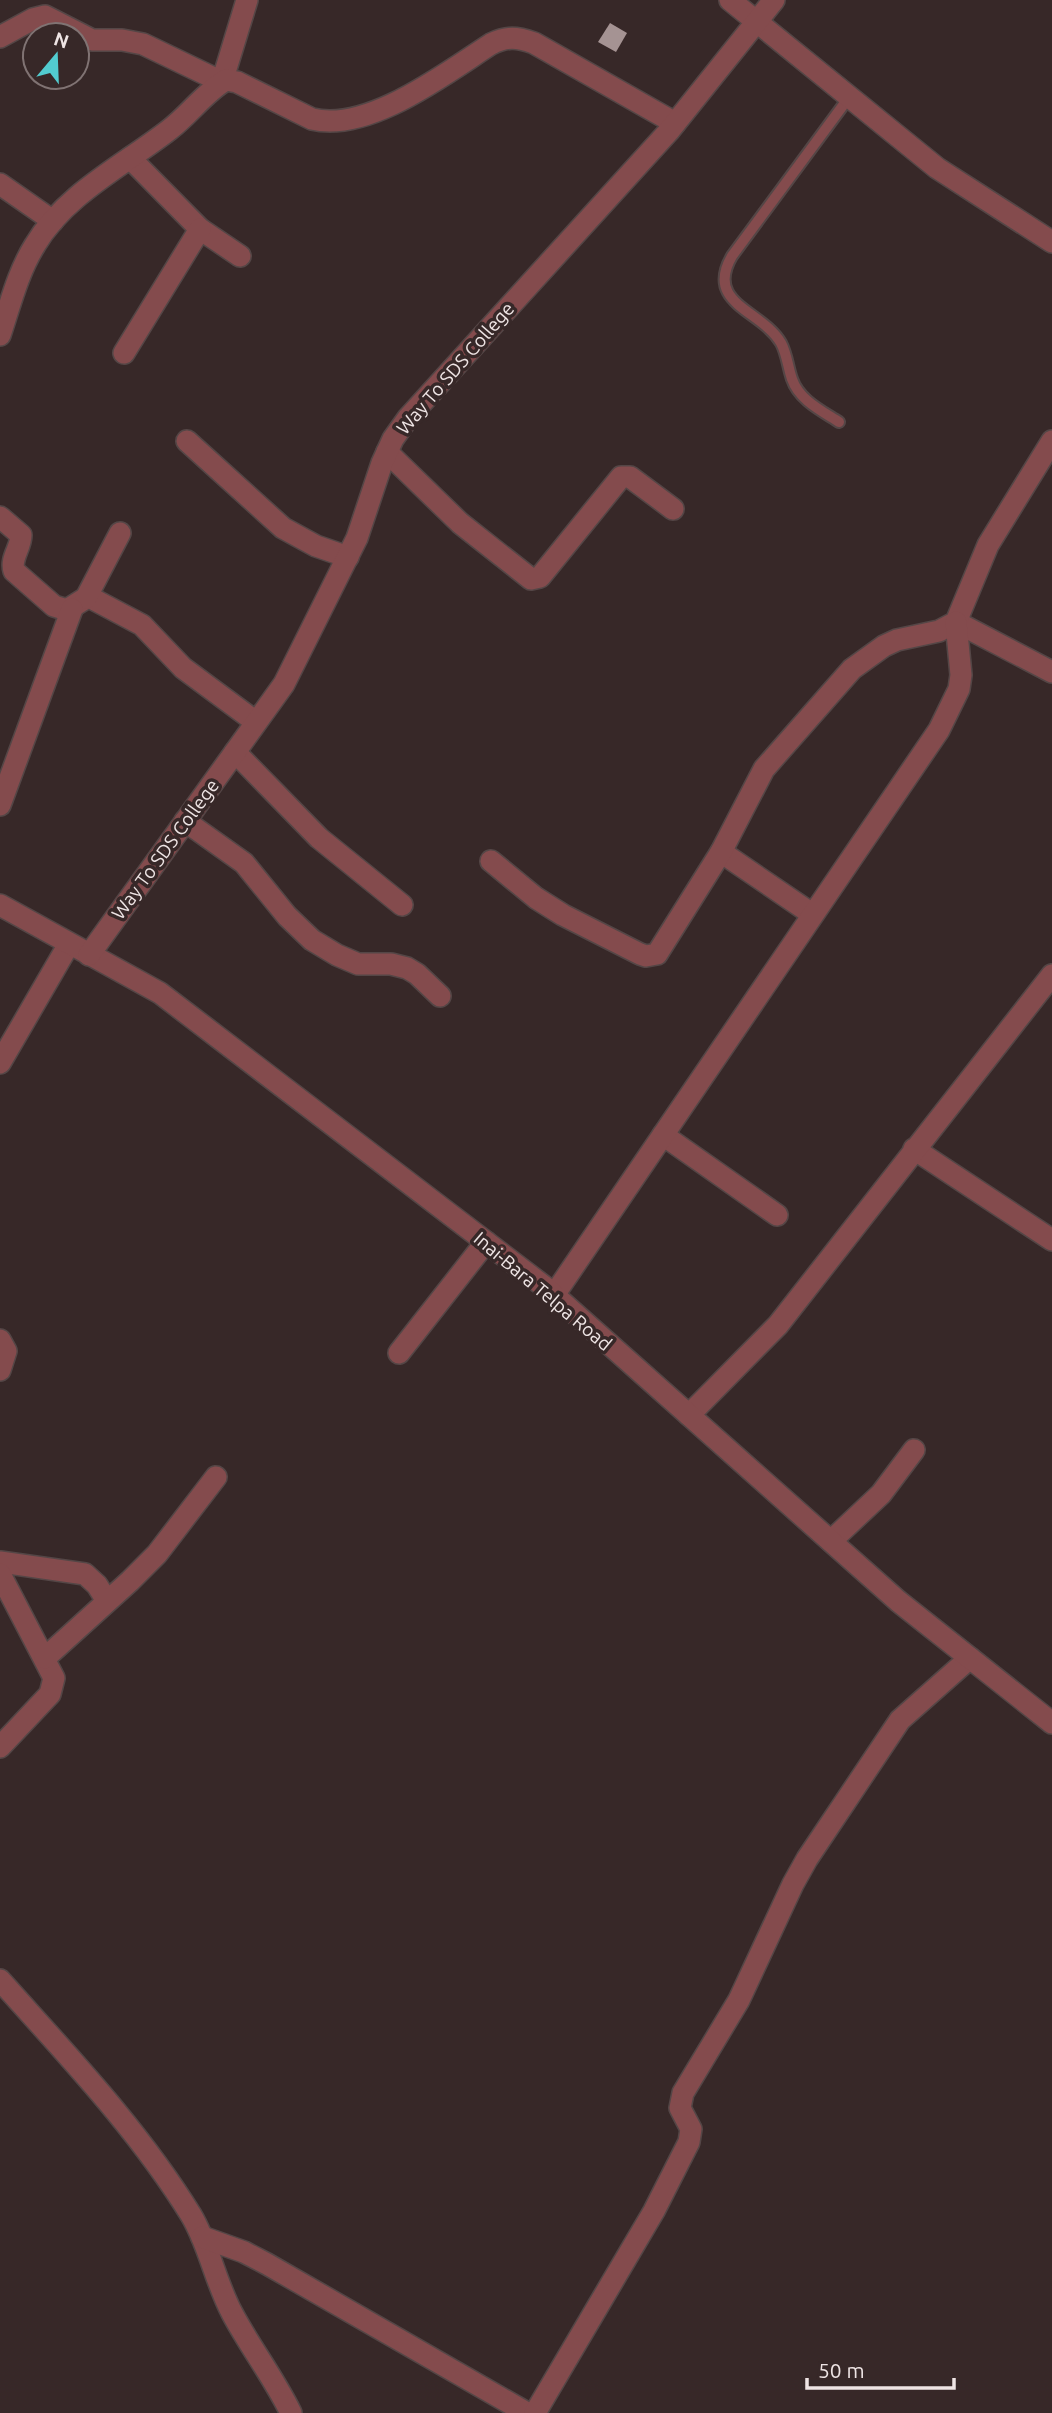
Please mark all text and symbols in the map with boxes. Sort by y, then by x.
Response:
north arrow [21,21,91,91]
text: N [51,27,72,53]
street label: Way To SDS College [392,297,518,439]
street label: Way To SDS College [107,775,223,923]
street label: Inai-Bara Telpa Road [470,1227,616,1355]
scale bar [807,2346,954,2390]
text: 50 m [818,2358,865,2382]

